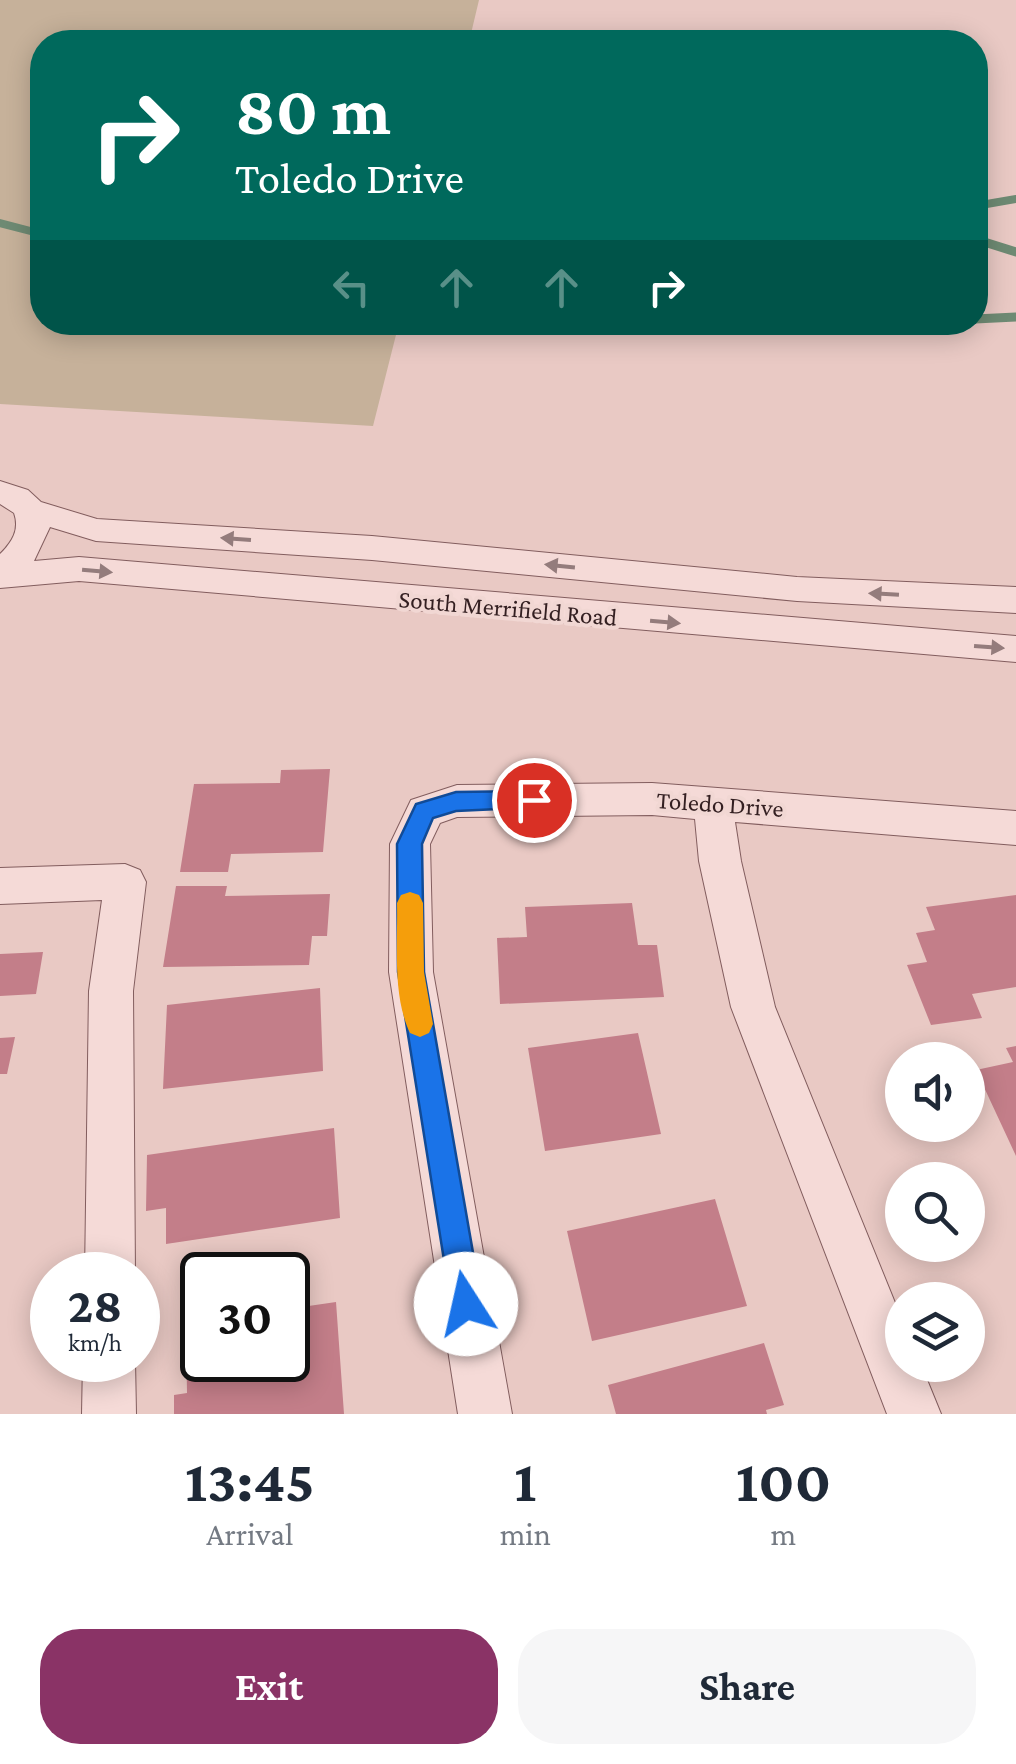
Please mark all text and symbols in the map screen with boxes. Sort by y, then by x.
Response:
icon: right [70,70,200,200]
text: 80 m [235,71,391,149]
text: Toledo Drive [235,153,464,203]
icon: left [324,260,379,315]
icon: ahead [429,260,484,315]
icon: ahead [534,260,589,315]
icon: right [639,260,694,315]
one-way arrow [220,531,252,547]
one-way arrow [543,558,575,574]
one-way arrow [82,563,114,579]
street label: South Merrifield Road [398,585,618,631]
one-way arrow [867,586,899,602]
one-way arrow [649,615,681,631]
one-way arrow [973,640,1005,656]
pin [492,758,577,843]
icon: arrive [507,773,562,828]
street label: Toledo Drive [656,786,784,822]
map controls [885,1042,985,1382]
button: sound [885,1042,985,1142]
button: search [885,1162,985,1262]
speed limit sign: 30 [180,1252,310,1382]
position arrow [414,1252,518,1356]
text: 28 [68,1277,122,1333]
button: layers [885,1282,985,1382]
text: km/h [68,1329,122,1356]
text: 13:45 [185,1447,315,1514]
text: 1 [514,1447,536,1514]
text: 100 [736,1447,831,1514]
text: Arrival [206,1516,293,1552]
text: min [500,1516,551,1552]
text: m [771,1516,796,1552]
button: Exit [40,1629,498,1744]
button: Share [518,1629,976,1744]

